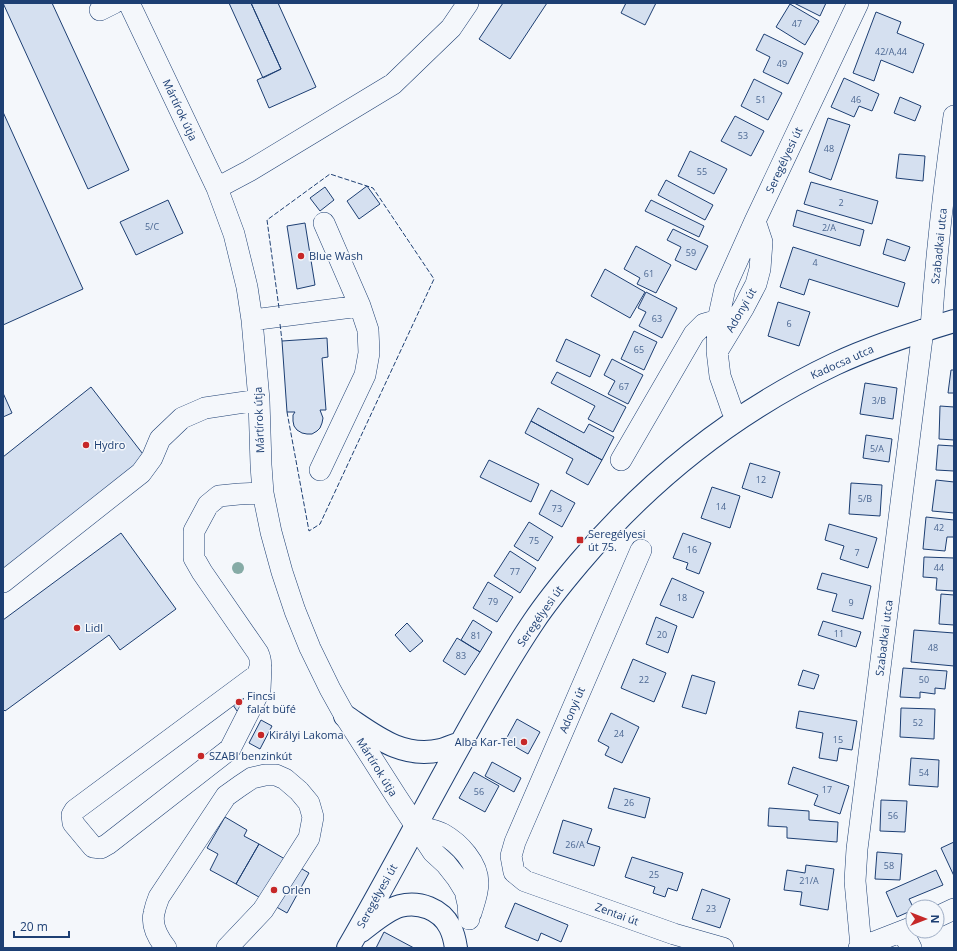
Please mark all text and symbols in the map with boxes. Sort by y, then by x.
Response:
house number: 47 [792,17,802,30]
house number: 42/A,44 [875,45,907,58]
house number: 49 [777,57,787,70]
street label: Mártírok útja [160,76,201,143]
house number: 51 [756,93,766,106]
house number: 46 [851,93,861,106]
street label: Seregélyesi út [762,124,805,195]
house number: 53 [738,129,748,142]
house number: 48 [824,142,834,155]
house number: 55 [697,165,707,178]
house number: 2 [838,196,844,209]
street label: Szabadkai utca [927,207,950,285]
house number: 5/C [145,220,159,233]
house number: 2/A [822,221,836,234]
house number: 59 [686,246,696,259]
place label: Blue Wash [309,248,363,263]
marker: Blue Wash [296,251,306,261]
house number: 4 [812,256,818,269]
house number: 61 [644,267,654,280]
street label: Adonyi út [722,285,759,335]
house number: 63 [652,312,662,325]
house number: 6 [786,317,792,330]
street label: Kadocsa utca [808,341,876,382]
house number: 65 [634,343,644,356]
house number: 67 [619,380,629,393]
street label: Mártírok útja [250,387,267,454]
house number: 3/B [872,394,886,407]
place label: Hydro [94,437,126,452]
marker: Hydro [81,440,91,450]
house number: 5/A [870,442,884,455]
house number: 12 [756,473,766,486]
house number: 5/B [858,492,872,505]
house number: 14 [716,500,726,513]
house number: 73 [552,502,562,515]
house number: 42 [934,521,944,534]
place label: Seregélyesi út 75. [588,526,646,554]
house number: 75 [529,534,539,547]
marker: Seregélyesi út 75. [575,535,585,545]
house number: 16 [687,543,697,556]
house number: 7 [854,546,860,559]
house number: 44 [934,561,944,574]
house number: 77 [510,565,520,578]
street label: Seregélyesi út [513,582,566,649]
house number: 18 [677,591,687,604]
house number: 79 [488,595,498,608]
house number: 9 [848,596,854,609]
street label: Szabadkai utca [871,599,896,677]
place label: Lidl [85,620,103,635]
marker: Lidl [72,623,82,633]
house number: 11 [834,627,844,640]
house number: 20 [657,628,667,641]
house number: 81 [471,629,481,642]
house number: 48 [928,641,938,654]
house number: 83 [456,649,466,662]
house number: 22 [639,673,649,686]
house number: 50 [919,673,929,686]
street label: Adonyi út [555,684,588,735]
place label: Fincsi falat büfé [247,688,296,716]
marker: Fincsi falat büfé [234,697,244,707]
house number: 52 [913,716,923,729]
place label: Királyi Lakoma [269,727,344,742]
house number: 24 [614,727,624,740]
marker: Királyi Lakoma [256,730,266,740]
house number: 15 [833,733,843,746]
place label: Alba Kar-Tel [455,734,516,749]
street label: Mártírok útja [353,735,401,799]
marker: Alba Kar-Tel [519,737,529,747]
place label: SZABI benzinkút [209,748,292,763]
marker: SZABI benzinkút [196,751,206,761]
house number: 54 [919,766,929,779]
house number: 17 [822,783,832,796]
house number: 56 [474,785,484,798]
house number: 26 [624,796,634,809]
house number: 56 [888,809,898,822]
house number: 26/A [565,838,585,851]
house number: 58 [884,859,894,872]
street label: Seregélyesi út [353,861,400,930]
house number: 25 [649,868,659,881]
house number: 21/A [799,874,819,887]
place label: Orlen [282,882,311,897]
marker: Orlen [269,885,279,895]
street label: Zentai út [593,899,641,928]
north arrow [905,899,945,939]
house number: 23 [706,902,716,915]
scale bar [14,913,69,939]
text: N [928,915,943,923]
text: 20 m [20,918,48,935]

